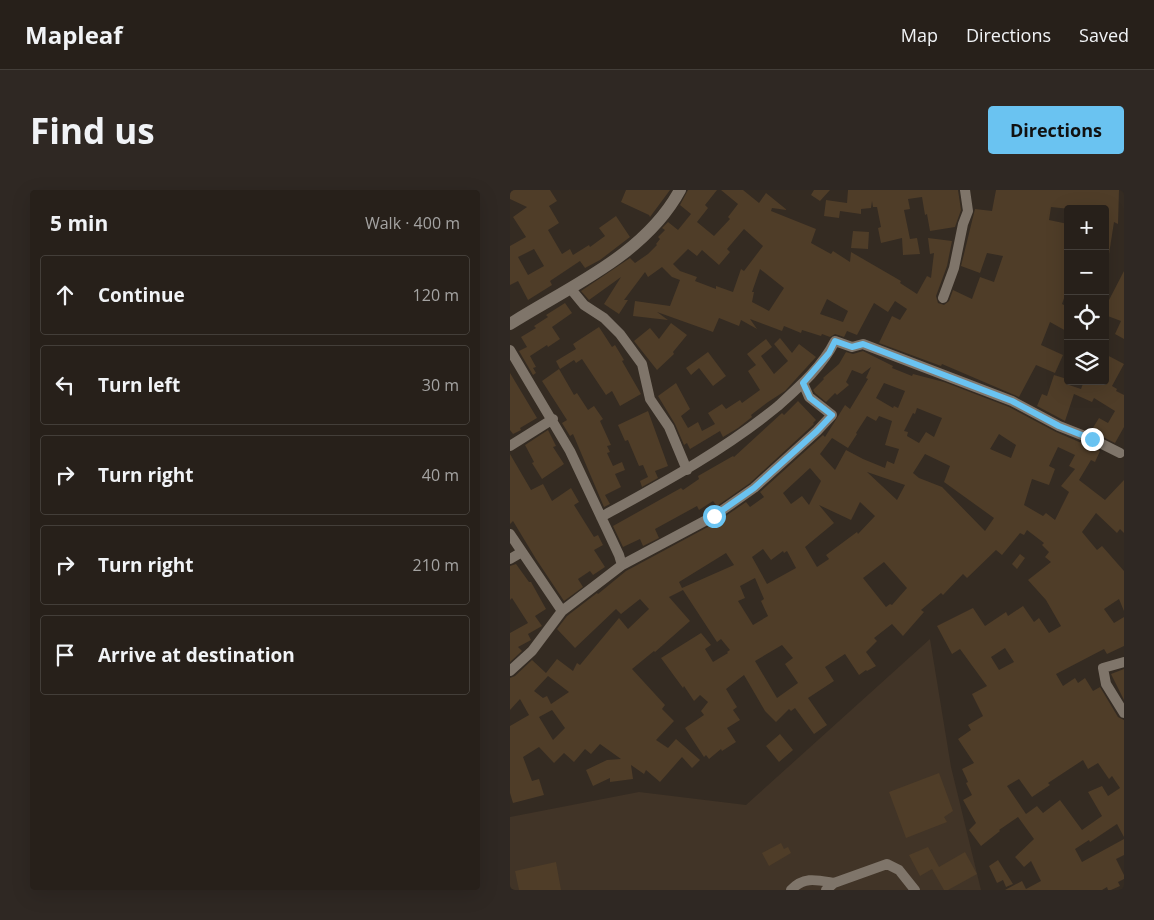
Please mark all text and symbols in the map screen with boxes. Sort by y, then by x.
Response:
text: Mapleaf [25,18,123,51]
text: Map [901,23,938,47]
text: Directions [966,23,1051,47]
text: Saved [1079,23,1129,47]
button: Directions [988,106,1124,154]
text: Find us [30,107,155,154]
map controls [1064,205,1109,385]
button: + [1064,205,1109,250]
text: 5 min [50,209,108,237]
text: Walk · 400 m [365,212,460,234]
button: − [1064,250,1109,295]
icon: ahead [51,281,79,309]
text: Continue [98,282,185,308]
text: 120 m [413,284,459,306]
button: locate [1064,295,1109,340]
button: layers [1064,340,1109,385]
icon: left [51,371,79,399]
text: Turn left [98,372,180,398]
text: 30 m [422,374,459,396]
route end [1081,428,1104,451]
icon: right [51,461,79,489]
text: Turn right [98,462,193,488]
text: 40 m [422,464,459,486]
route start [703,505,726,528]
icon: right [51,551,79,579]
text: Turn right [98,552,193,578]
text: 210 m [413,554,459,576]
icon: arrive [51,641,79,669]
text: Arrive at destination [98,642,295,668]

